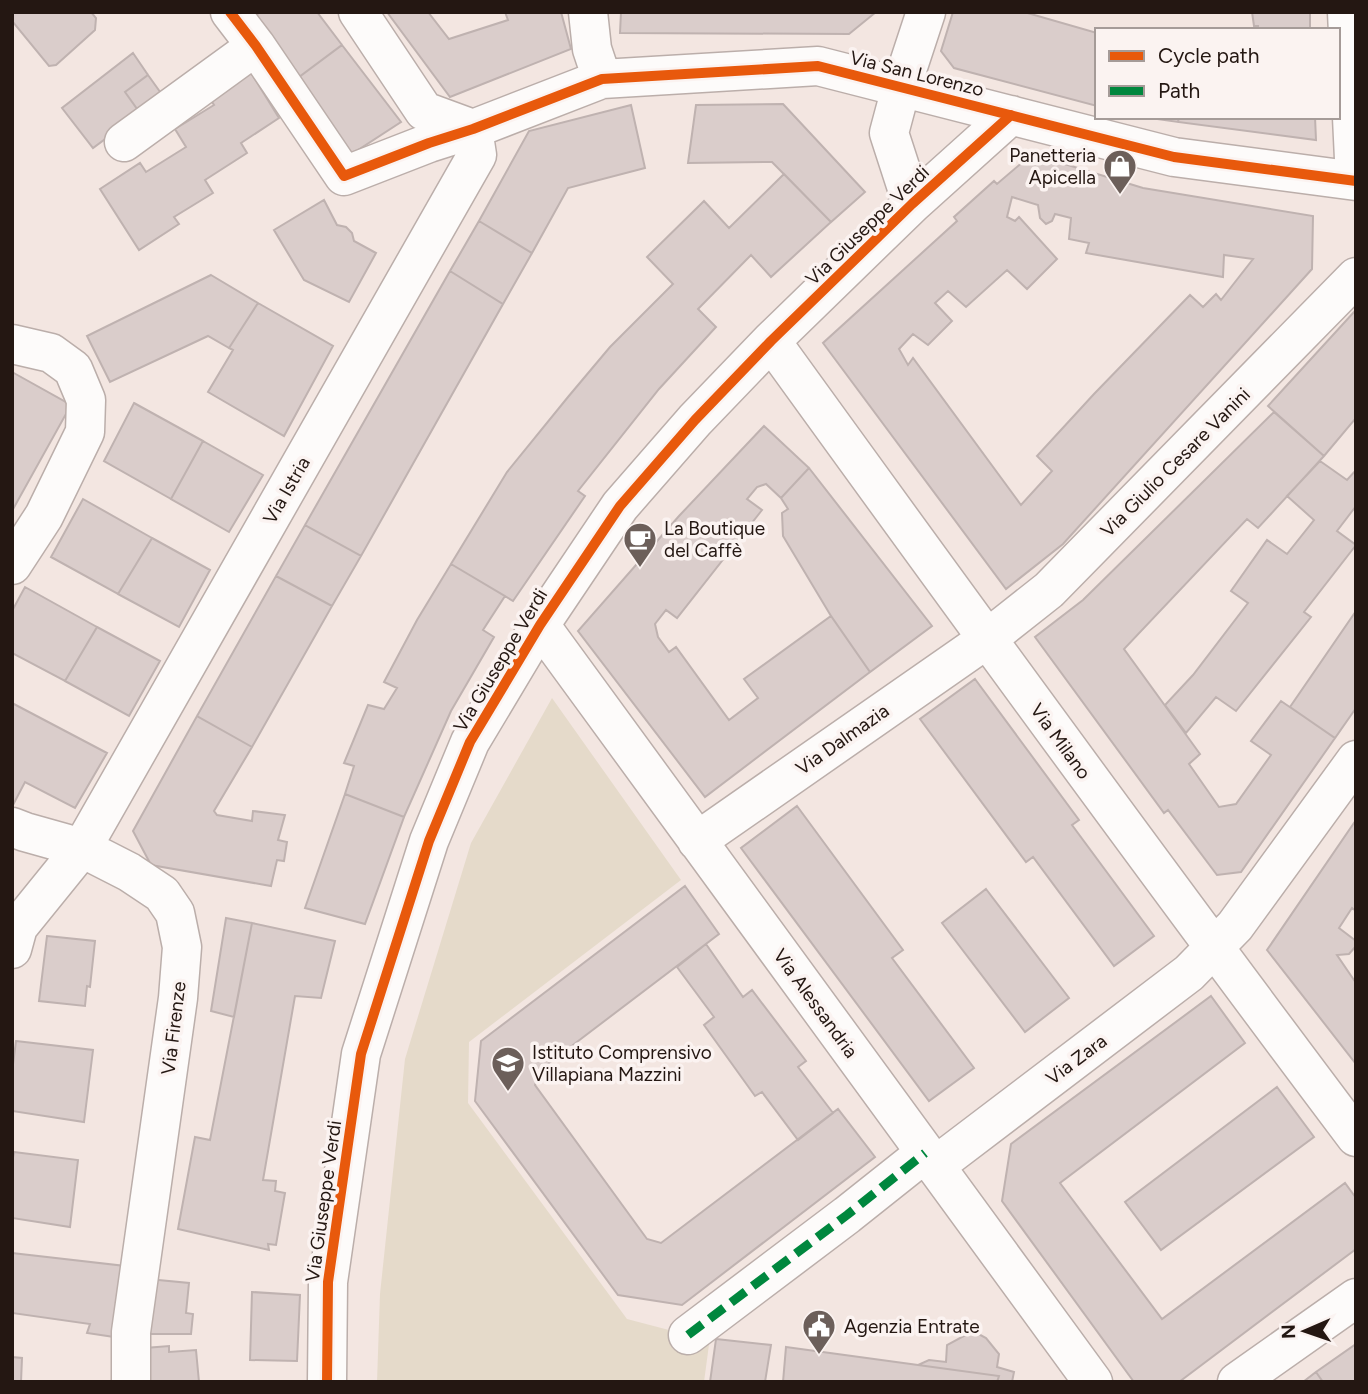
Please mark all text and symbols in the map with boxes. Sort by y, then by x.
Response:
legend [1095,28,1340,119]
text: Cycle path [1158,43,1259,68]
street label: Via San Lorenzo [848,46,986,101]
text: Path [1158,78,1200,103]
place label: Panetteria Apicella [1009,144,1096,189]
shop icon: Panetteria Apicella [1101,147,1139,196]
street label: Via Giuseppe Verdi [801,160,934,290]
street label: Via Giulio Cesare Vanini [1096,383,1255,542]
street label: Via Istria [258,453,315,528]
place label: La Boutique del Caffè [664,517,765,562]
cafe icon: La Boutique del Caffè [621,520,659,569]
street label: Via Giuseppe Verdi [449,585,552,736]
street label: Via Dalmazia [791,699,893,780]
street label: Via Milano [1025,699,1096,784]
street label: Via Alessandria [768,944,863,1062]
street label: Via Firenze [156,980,191,1076]
street label: Via Zara [1041,1029,1111,1090]
place label: Istituto Comprensivo Villapiana Mazzini [532,1041,712,1086]
school or university icon: Istituto Comprensivo Villapiana Mazzini [489,1044,527,1093]
street label: Via Giuseppe Verdi [301,1119,346,1283]
north arrow [1270,1296,1340,1366]
public building icon: Agenzia Entrate [800,1307,838,1356]
place label: Agenzia Entrate [844,1315,980,1338]
text: N [1277,1324,1300,1339]

